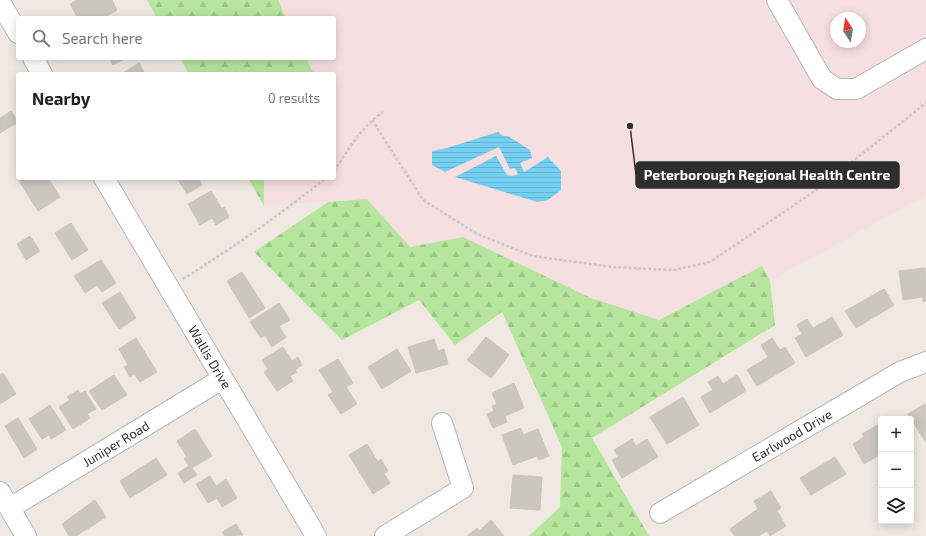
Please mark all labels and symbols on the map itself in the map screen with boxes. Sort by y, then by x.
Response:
north arrow [830,12,866,48]
callout: Peterborough Regional Health Centre [636,162,899,188]
text: Peterborough Regional Health Centre [644,166,890,183]
street label: Wallis Drive [185,322,235,391]
street label: Earlwood Drive [749,406,835,465]
street label: Juniper Road [80,417,152,470]

